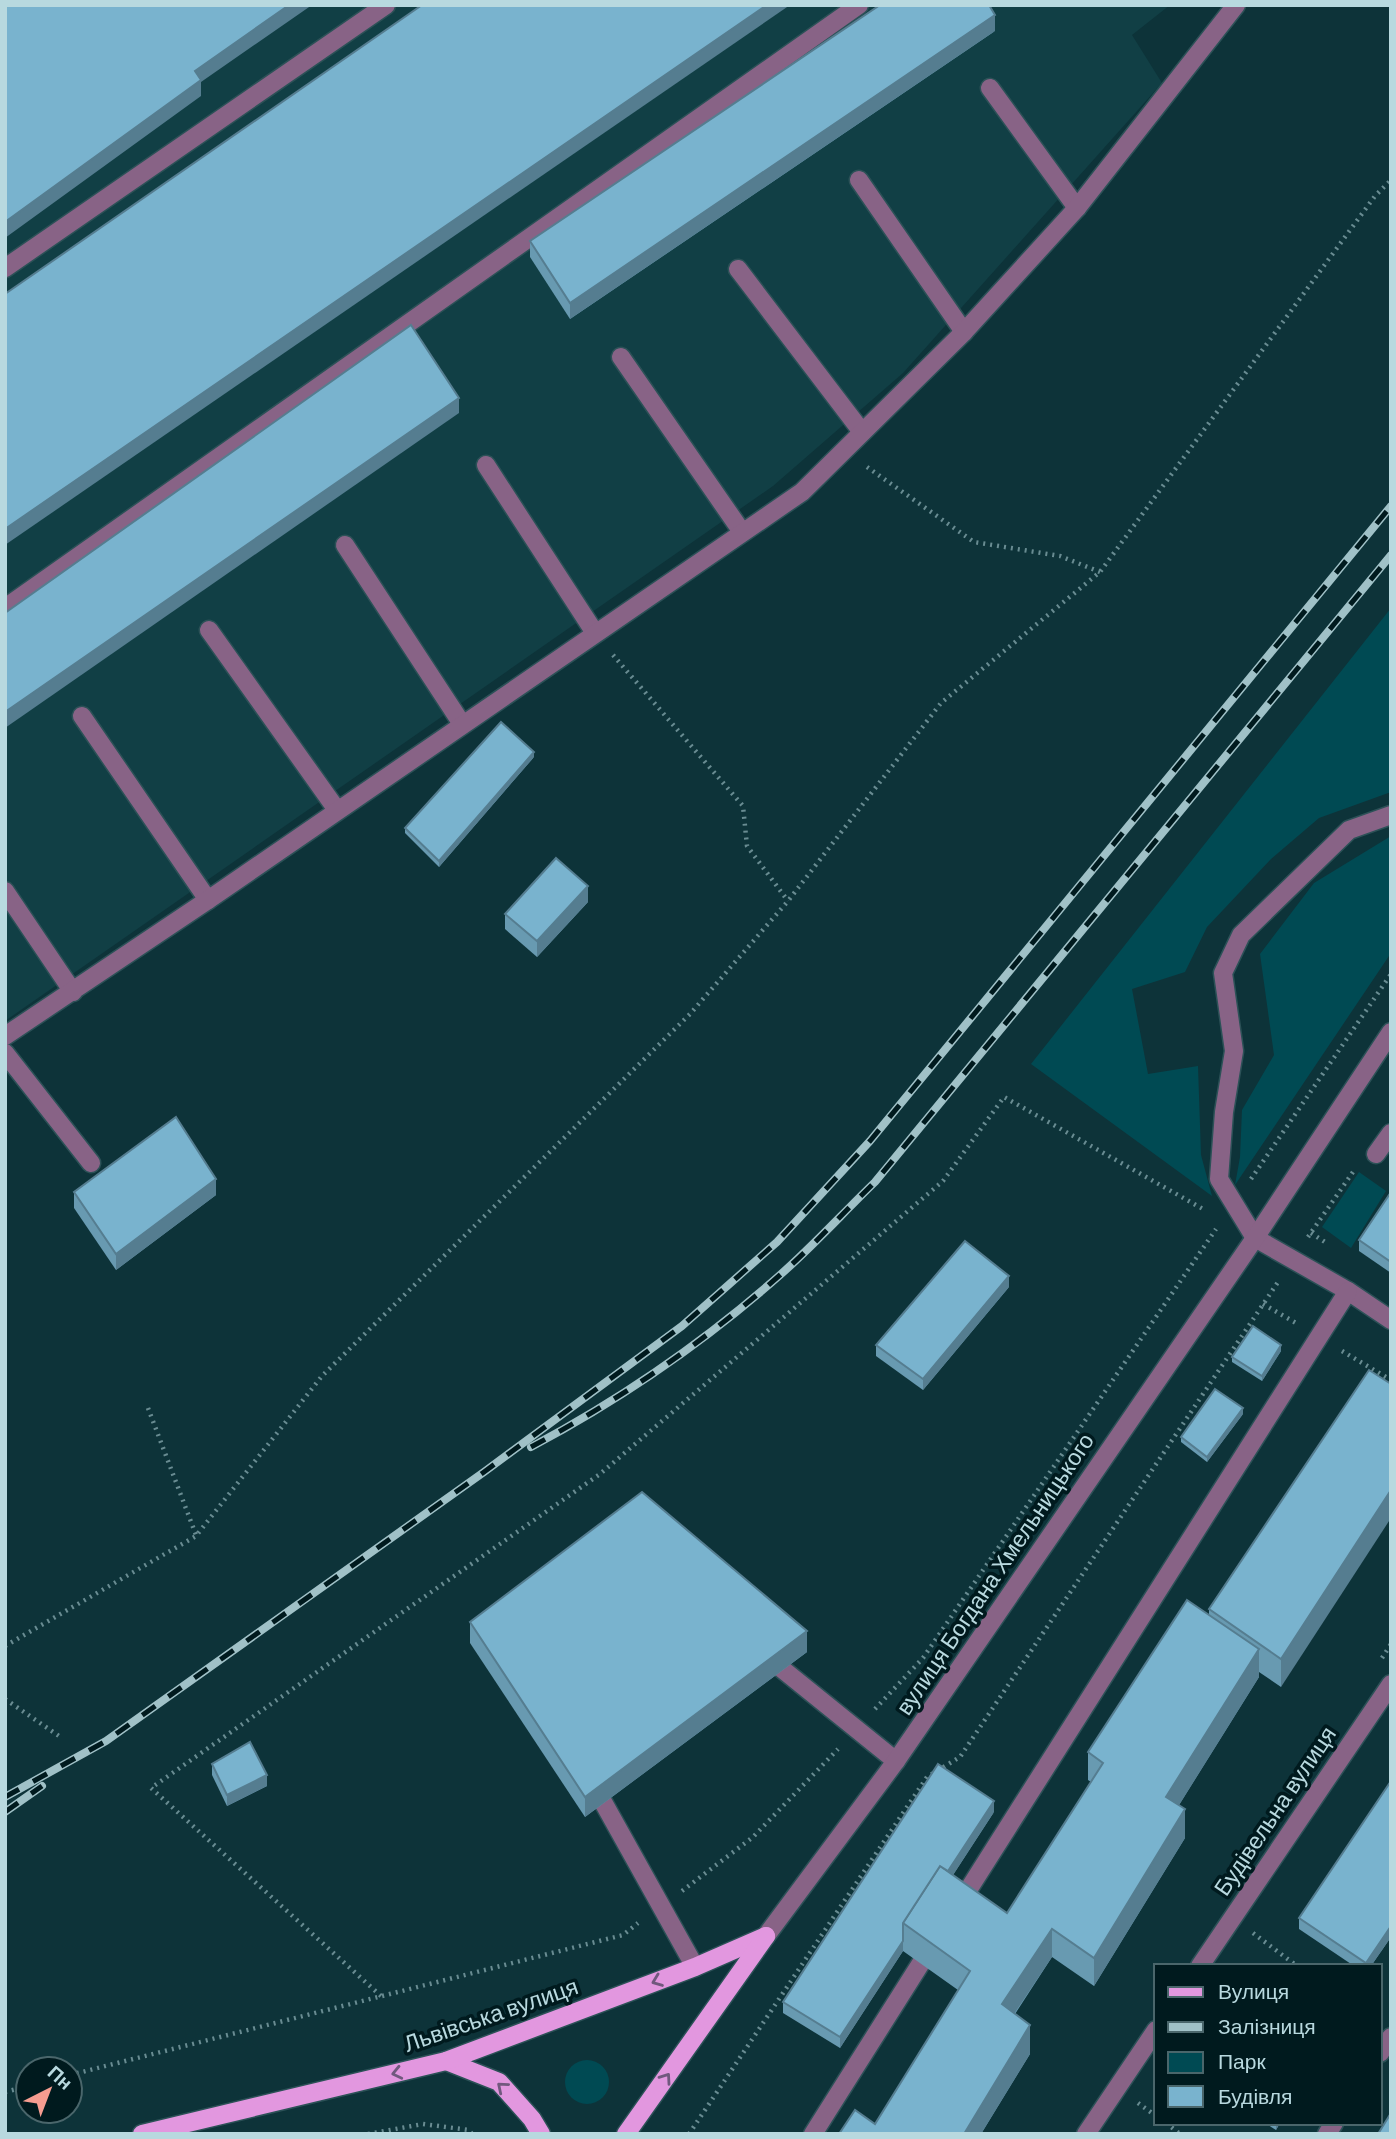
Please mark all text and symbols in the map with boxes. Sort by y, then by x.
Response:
street label: вулиця Богдана Хмельницького [889,1427,1099,1720]
street label: Будівельна вулиця [1207,1721,1341,1900]
legend [1154,1964,1382,2125]
street label: Львівська вулиця [400,1971,581,2057]
one-way arrow [652,1973,664,1987]
text: Вулиця [1218,1978,1289,2003]
text: Залізниця [1218,2013,1316,2038]
text: Парк [1218,2048,1266,2073]
north arrow [14,2055,84,2125]
text: Пн [44,2060,78,2094]
one-way arrow [391,2065,403,2079]
one-way arrow [658,2073,670,2086]
one-way arrow [497,2083,510,2095]
text: Будівля [1218,2083,1292,2108]

